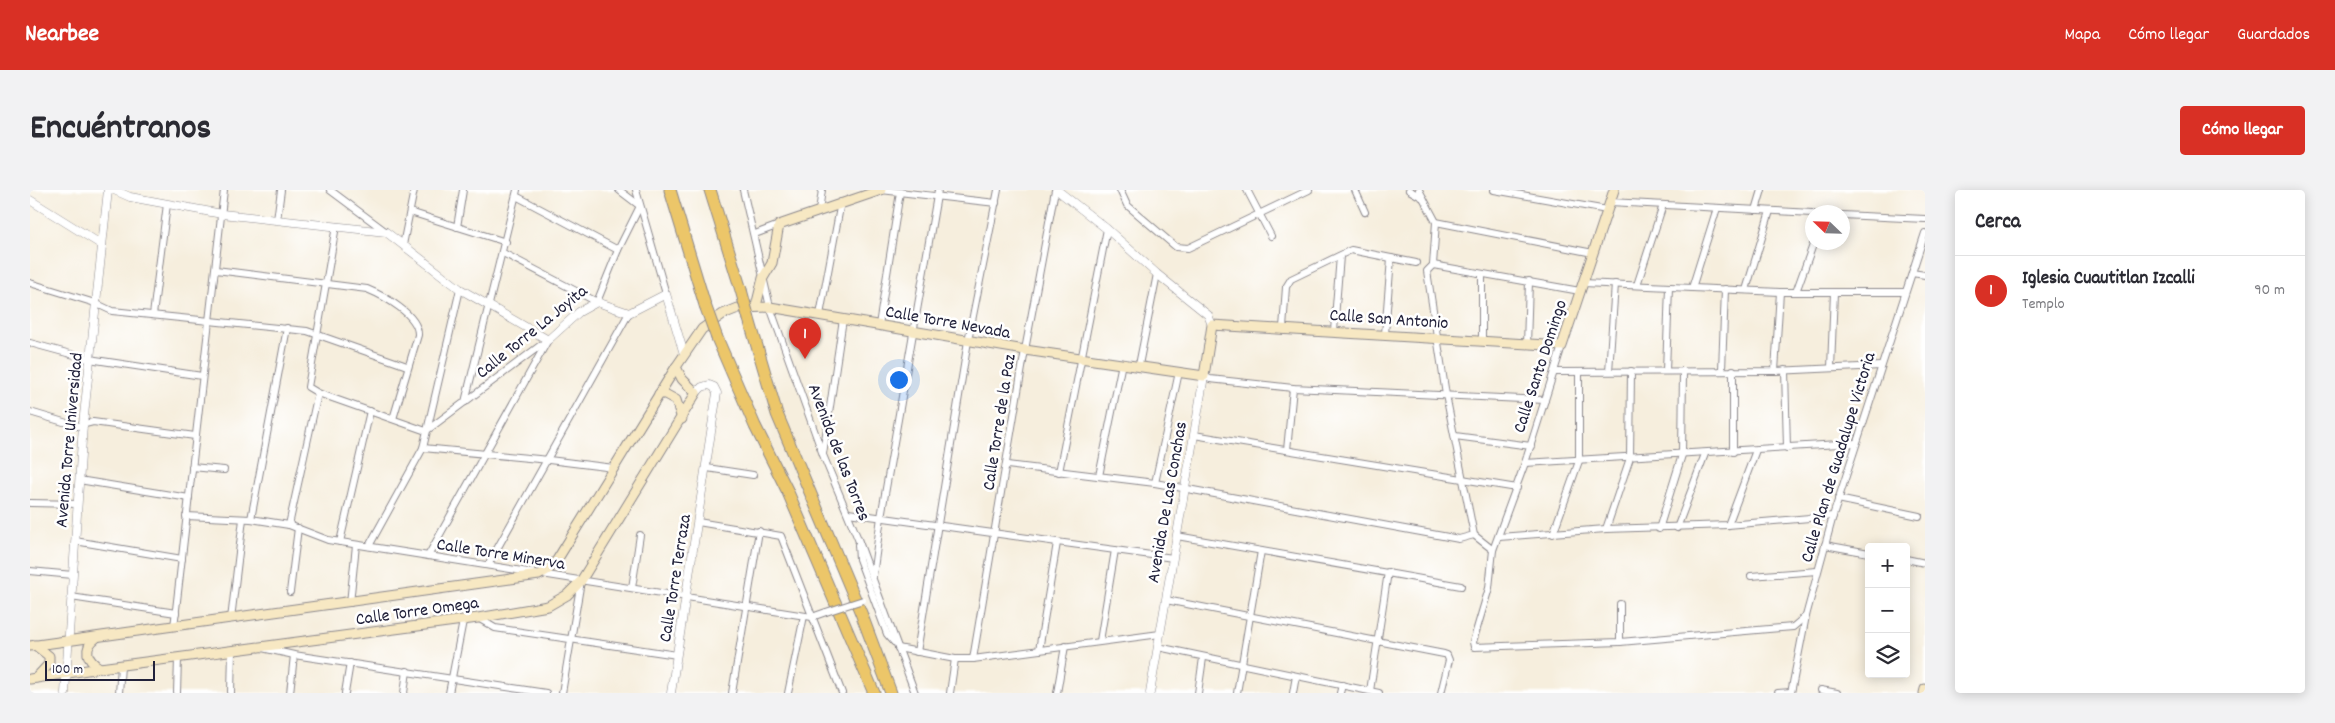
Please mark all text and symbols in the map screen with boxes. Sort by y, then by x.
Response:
text: Nearbee [25,18,99,52]
text: Mapa [2064,23,2100,48]
text: Cómo llegar [2128,23,2209,48]
text: Guardados [2237,23,2310,48]
text: Encuéntranos [30,105,211,155]
button: Cómo llegar [2180,106,2305,155]
north arrow [1805,205,1850,250]
text: Cerca [1975,208,2021,238]
text: Iglesia Cuautitlan Izcalli [2022,266,2195,293]
text: 1 [1989,279,1993,302]
text: 90 m [2254,279,2285,302]
street label: Calle Torre La Joyita [471,280,594,386]
text: Templo [2022,293,2065,316]
street label: Calle Santo Domingo [1508,297,1575,437]
street label: Calle Torre Nevada [883,300,1013,347]
street label: Calle San Antonio [1329,304,1449,337]
pin: 1 [789,318,821,359]
street label: Calle Plan de Guadalupe Victoria [1795,349,1883,566]
street label: Avenida Torre Universidad [50,352,91,529]
street label: Calle Torre de la Paz [977,352,1024,492]
your location [886,367,912,393]
street label: Avenida de las Torres [800,381,875,525]
street label: Avenida De Las Conchas [1142,420,1195,585]
street label: Calle Torre Terraza [654,512,699,644]
street label: Calle Torre Minerva [435,533,567,578]
map controls [1865,543,1910,678]
button: + [1865,543,1910,588]
button: − [1865,588,1910,633]
street label: Calle Torre Omega [354,591,481,633]
button: layers [1865,633,1910,678]
scale bar [45,658,155,681]
text: 100 m [52,660,83,680]

